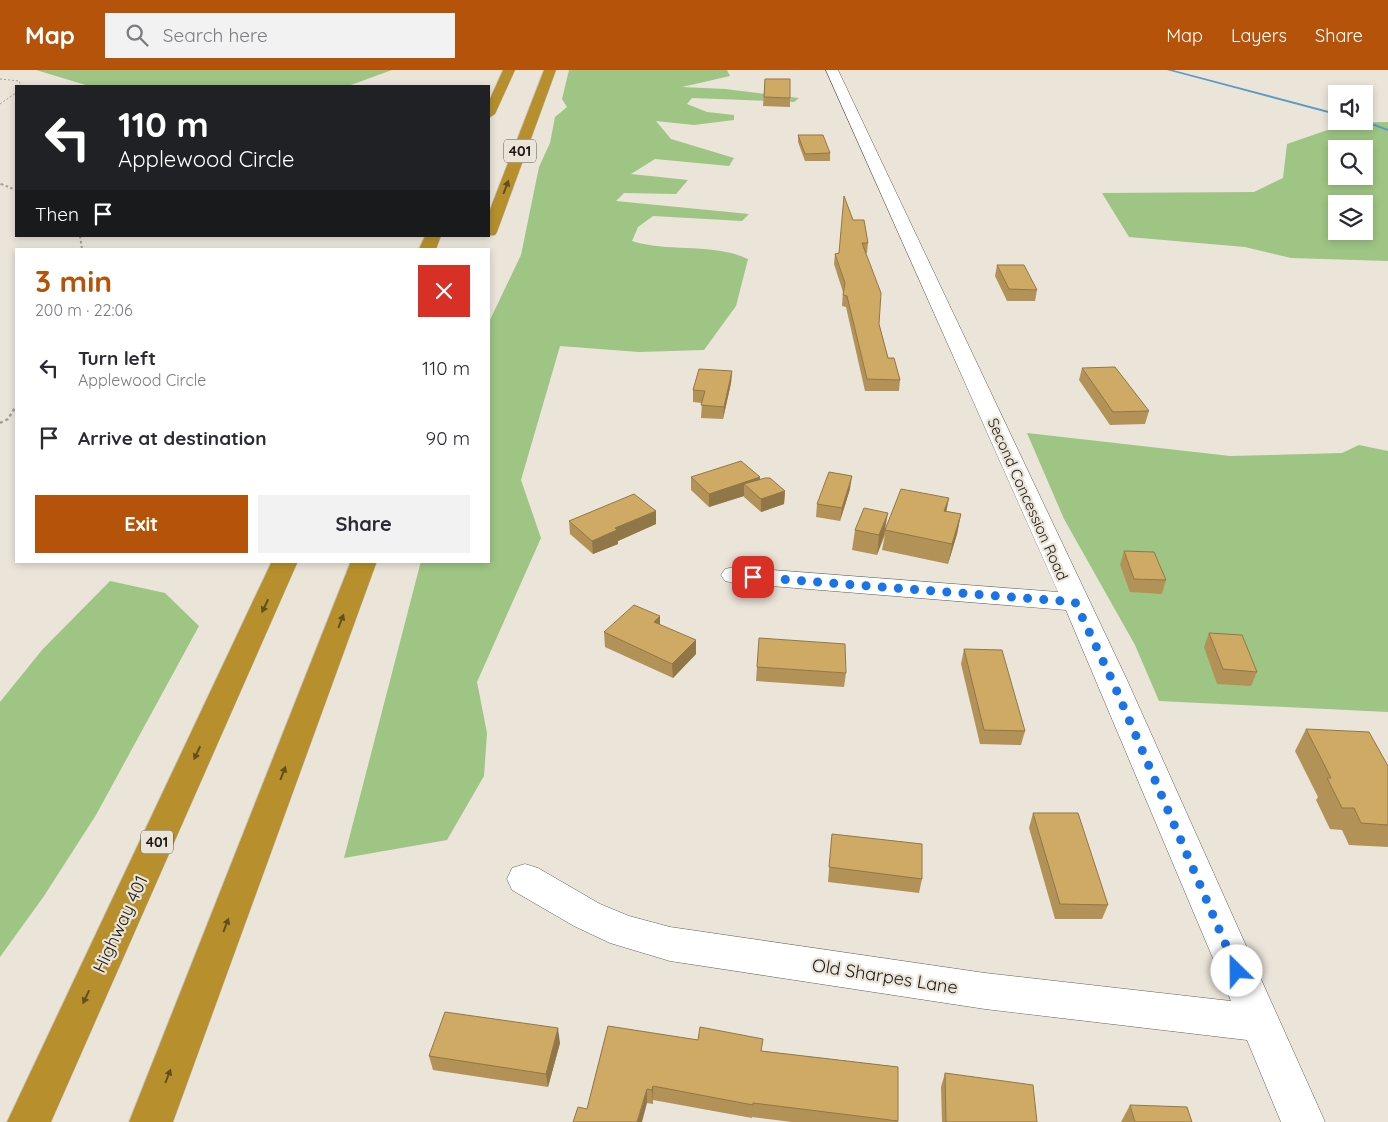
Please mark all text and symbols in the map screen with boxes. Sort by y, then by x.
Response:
search box [105,13,455,58]
text: Map [25,20,75,50]
icon: search [123,21,151,49]
text: Search here [163,23,268,47]
text: Map [1166,24,1203,47]
text: Layers [1231,24,1287,47]
text: Share [1315,24,1363,47]
map controls [1328,85,1373,240]
button: sound [1328,85,1373,130]
text: 110 m [118,102,209,146]
icon: left [35,105,100,170]
road number: 401 [504,140,536,162]
button: search [1328,140,1373,185]
text: Applewood Circle [118,145,294,173]
one-way arrow [503,179,510,194]
button: layers [1328,195,1373,240]
icon: arrive [89,200,117,228]
text: Then [35,202,79,226]
text: 3 min [35,262,112,300]
button: close [418,265,470,317]
text: 200 m · 22:06 [35,300,133,320]
text: Turn left [78,346,156,370]
icon: left [35,354,63,382]
text: 110 m [422,356,470,380]
text: Applewood Circle [78,370,206,390]
street label: Second Concession Road [984,415,1072,583]
icon: arrive [35,424,63,452]
text: Arrive at destination [78,426,267,450]
text: 90 m [426,426,470,450]
button: Exit [35,495,248,553]
button: Share [258,495,470,553]
pin [732,556,774,598]
icon: arrive [739,563,767,591]
one-way arrow [260,599,268,613]
one-way arrow [337,613,345,628]
one-way arrow [193,746,202,761]
one-way arrow [280,765,288,780]
road number: 401 [141,830,173,854]
street label: Highway 401 [87,872,153,976]
one-way arrow [223,917,230,932]
position arrow [1210,944,1262,996]
street label: Old Sharpes Lane [810,953,960,999]
one-way arrow [82,990,90,1004]
one-way arrow [165,1069,172,1084]

